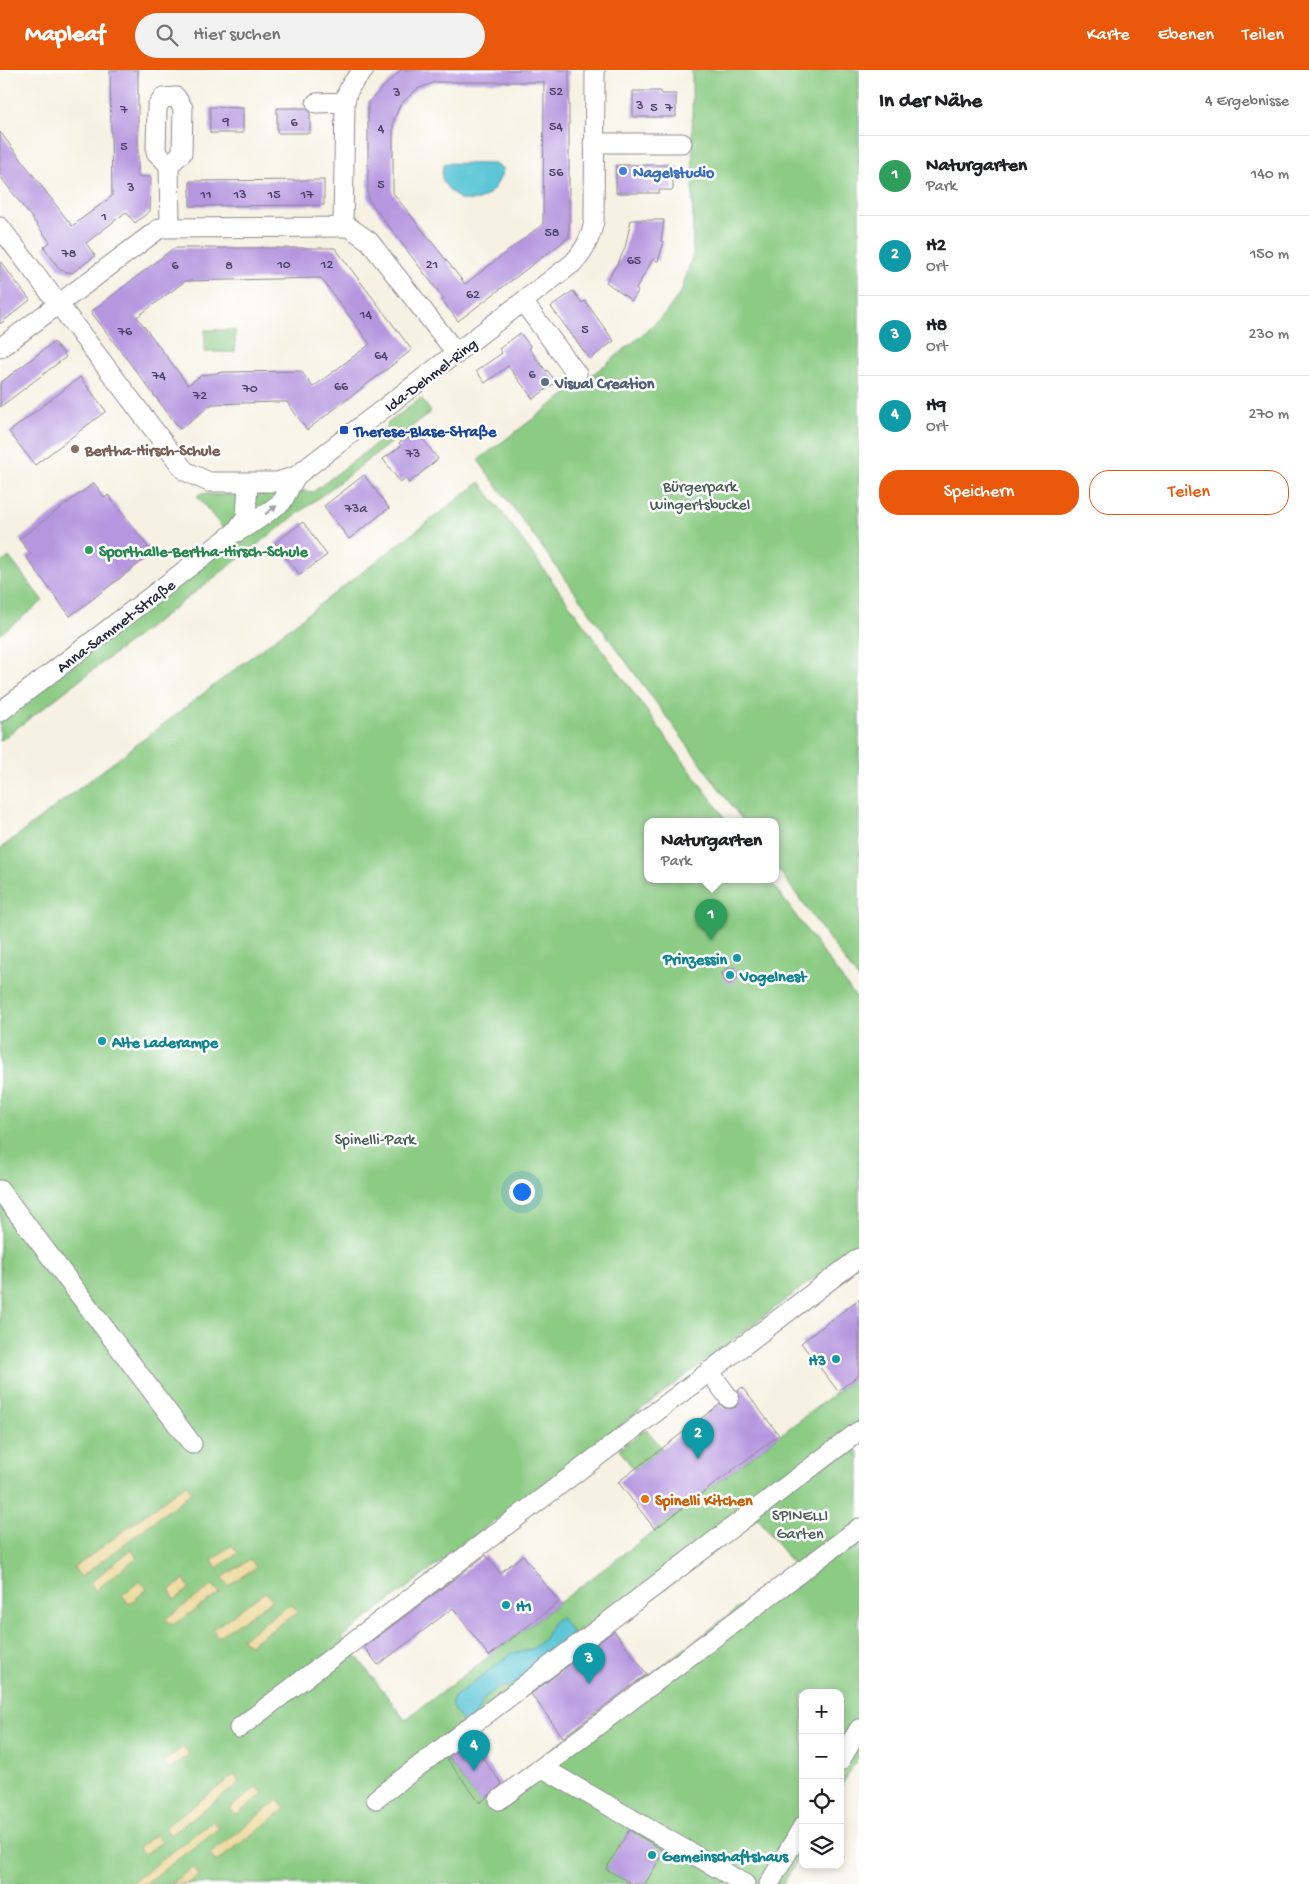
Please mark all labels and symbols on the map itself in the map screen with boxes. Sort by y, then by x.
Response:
house number: 52 [549,84,563,101]
house number: 3 [392,85,401,102]
house number: 3 [635,98,644,115]
house number: 5 [650,100,658,117]
house number: 7 [664,100,673,117]
house number: 7 [119,102,128,119]
house number: 9 [221,114,230,131]
house number: 6 [290,115,298,132]
house number: 54 [549,119,563,136]
house number: 4 [378,121,385,138]
house number: 5 [120,139,128,156]
house number: 56 [549,165,564,182]
marker: Nagelstudio [617,165,629,177]
place label: Nagelstudio [633,165,715,184]
house number: 5 [377,177,385,194]
house number: 3 [126,180,135,197]
house number: 11 [199,187,212,204]
house number: 13 [233,187,246,204]
house number: 15 [266,187,281,204]
house number: 17 [300,187,314,204]
house number: 1 [100,209,107,226]
house number: 58 [544,225,560,242]
house number: 78 [61,246,77,263]
house number: 65 [627,253,641,270]
house number: 10 [276,257,291,274]
house number: 12 [320,257,333,274]
house number: 21 [426,257,438,274]
house number: 6 [171,258,179,275]
house number: 8 [225,258,233,275]
house number: 62 [466,287,480,304]
house number: 14 [359,307,373,324]
house number: 5 [581,322,589,339]
house number: 76 [117,324,133,341]
street label: Ida-Dehmel-Ring [382,336,482,418]
house number: 64 [374,348,388,365]
house number: 6 [528,367,536,384]
house number: 74 [151,368,166,385]
marker: Visual Creation [539,376,551,388]
place label: Visual Creation [554,376,655,395]
house number: 66 [334,379,349,396]
house number: 70 [241,381,258,398]
house number: 72 [192,388,207,405]
marker: Therese-Blase-Straße [338,424,350,436]
place label: Therese-Blase-Straße [352,424,497,443]
marker: Bertha-Hirsch-Schule [69,443,81,455]
place label: Bertha-Hirsch-Schule [84,443,221,462]
house number: 73 [405,446,420,463]
park label: Bürgerpark Wingertsbuckel [650,479,750,516]
house number: 73a [344,501,368,518]
one-way arrow [264,504,277,515]
marker: Sporthalle-Bertha-Hirsch-Schule [83,544,95,556]
place label: Sporthalle-Bertha-Hirsch-Schule [99,544,308,563]
street label: Anna-Sammet-Straße [54,576,181,679]
pin: 1 [695,899,727,940]
place label: Prinzessin [662,952,727,971]
marker: Prinzessin [731,952,743,964]
marker: Vogelnest [724,969,736,981]
place label: Vogelnest [739,969,808,988]
marker: Alte Laderampe [96,1035,108,1047]
place label: Alte Laderampe [111,1035,219,1054]
park label: Spinelli-Park [335,1132,417,1151]
your location [509,1179,535,1205]
place label: H3 [809,1353,826,1372]
marker: H3 [830,1353,842,1365]
pin: 2 [682,1418,714,1459]
marker: Spinelli Kitchen [639,1493,651,1505]
place label: Spinelli Kitchen [655,1493,753,1512]
park label: SPINELLI Garten [772,1508,828,1545]
marker: H1 [500,1599,512,1611]
place label: H1 [516,1599,532,1618]
pin: 3 [573,1643,605,1684]
pin: 4 [458,1730,490,1771]
place label: Gemeinschaftshaus [662,1848,789,1868]
marker: Gemeinschaftshaus [646,1849,658,1861]

